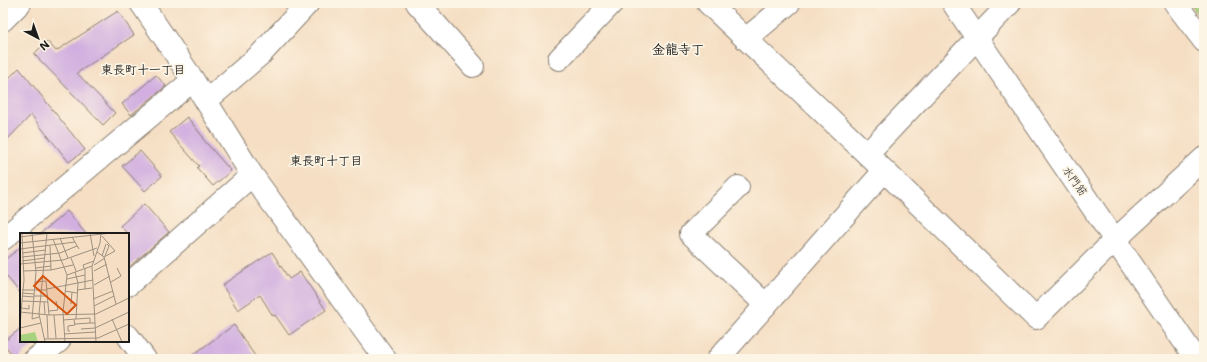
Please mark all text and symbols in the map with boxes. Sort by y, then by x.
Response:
north arrow [18,18,58,58]
text: N [36,37,52,54]
district label: 金龍寺丁 [652,41,704,58]
district label: 東長町十一丁目 [101,62,185,78]
district label: 東長町十丁目 [290,153,362,169]
street label: 水門筋 [1059,163,1090,199]
inset map [20,233,129,342]

